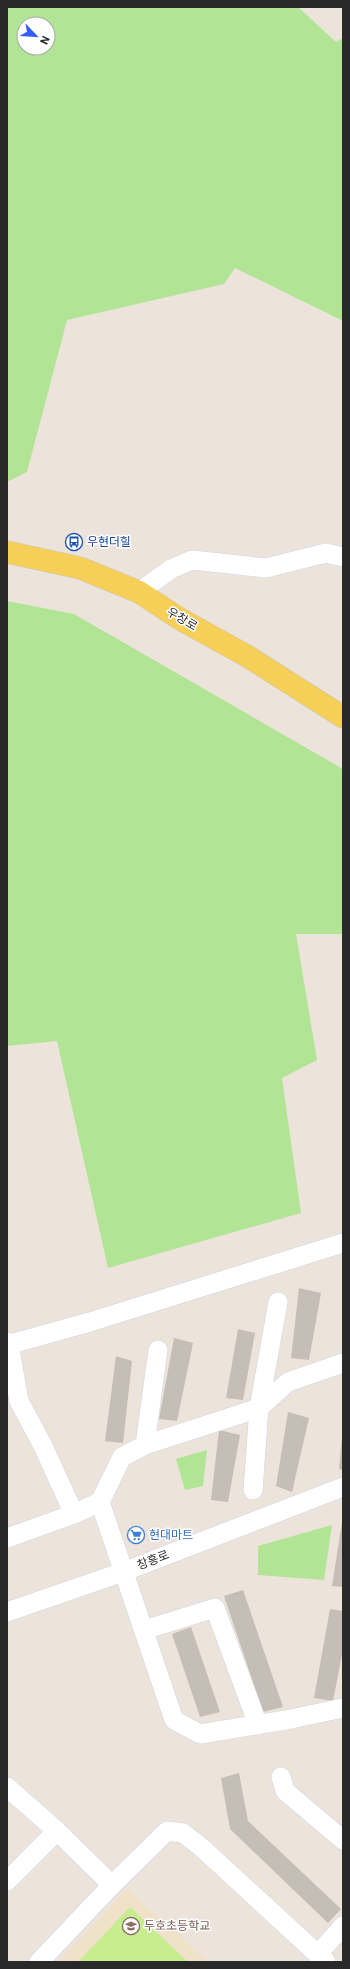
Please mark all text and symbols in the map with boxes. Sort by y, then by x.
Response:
north arrow [16,16,56,56]
text: N [37,34,52,46]
bus stop icon: 우현더힐 [64,532,84,552]
place label: 우현더힐 [87,535,131,549]
street label: 우창로 [164,604,200,634]
supermarket icon: 현대마트 [126,1525,146,1545]
place label: 현대마트 [149,1528,193,1542]
street label: 창흥로 [135,1548,171,1572]
school or university icon: 두호초등학교 [121,1916,141,1936]
place label: 두호초등학교 [144,1919,210,1933]

